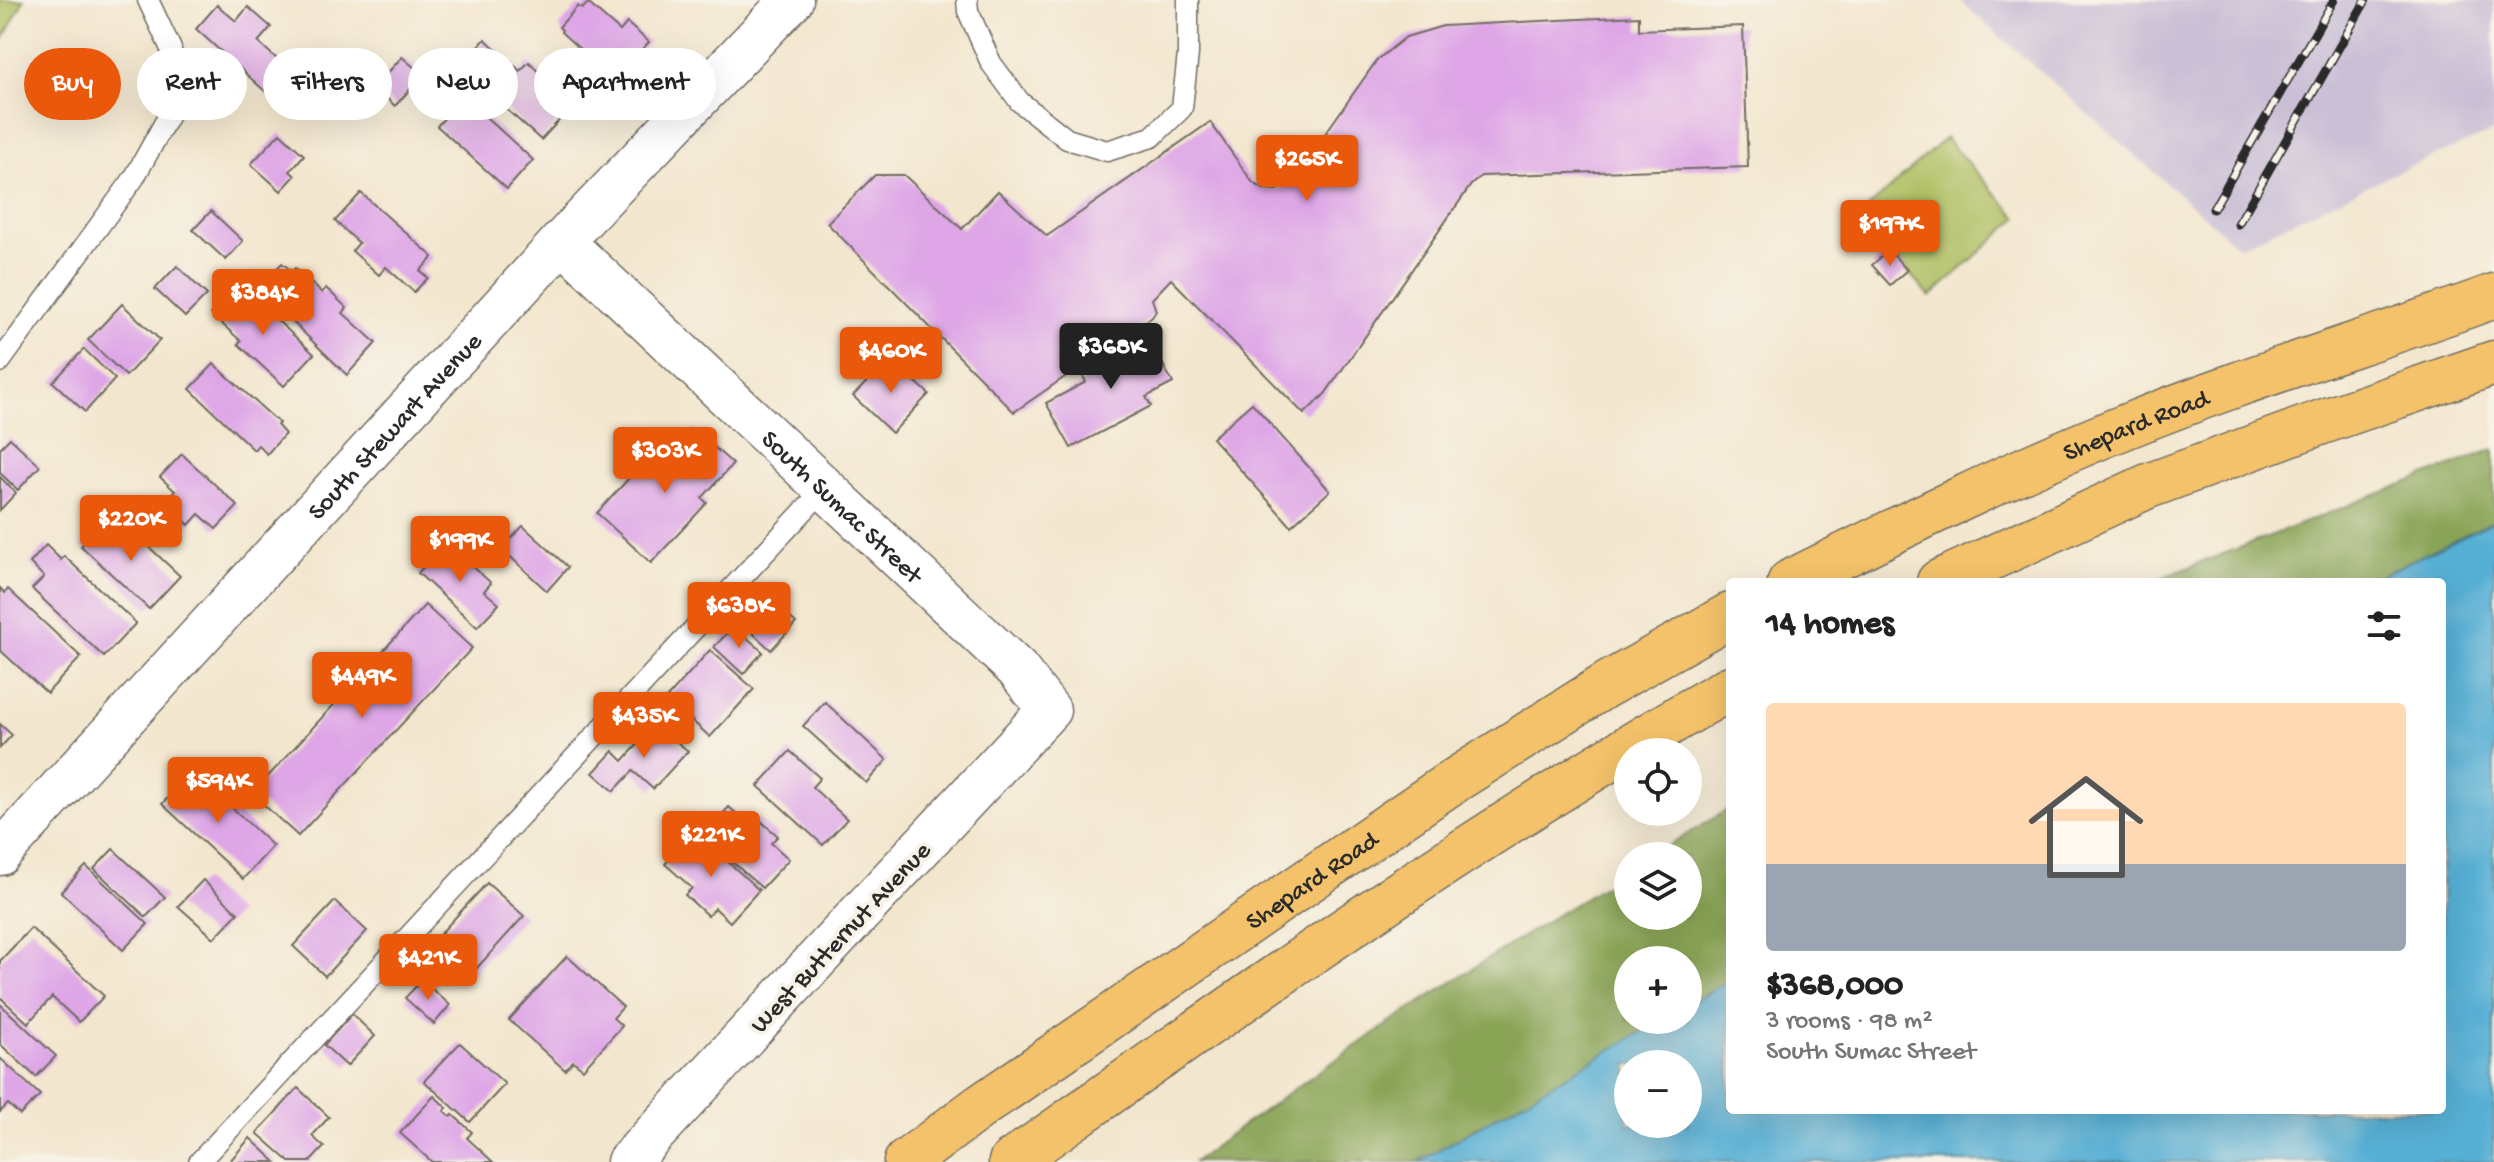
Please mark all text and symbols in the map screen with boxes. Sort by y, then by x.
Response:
chip: Buy [24,48,121,120]
chip: Rent [137,48,247,120]
chip: Filters [263,48,392,120]
chip: New [408,48,518,120]
chip: Apartment [534,48,716,120]
pin: $265K [1251,135,1363,203]
text: $265K [1274,145,1340,176]
pin: $197K [1834,200,1946,268]
text: $197K [1858,210,1922,241]
pin: $384K [207,269,319,337]
text: $384K [230,279,296,310]
pin: $368K [1055,323,1167,391]
street label: South Stewart Avenue [303,327,491,528]
pin: $460K [835,327,947,395]
text: $368K [1078,333,1144,364]
text: $460K [858,337,924,368]
street label: Shepard Road [2059,384,2215,471]
street label: South Sumac Street [753,425,929,594]
pin: $303K [609,427,721,495]
text: $303K [631,437,699,468]
pin: $220K [75,495,187,563]
text: $220K [98,505,164,536]
pin: $199K [404,516,516,584]
text: $199K [429,526,491,557]
pin: $638K [683,582,795,650]
text: $638K [706,592,772,623]
icon: filters [2362,604,2406,648]
text: 14 homes [1766,606,1894,646]
pin: $449K [306,652,418,720]
text: $449K [330,662,394,693]
pin: $435K [588,692,700,760]
text: $435K [611,702,677,733]
map controls [1614,738,1702,1138]
button: locate [1614,738,1702,826]
icon: home [2014,755,2158,899]
pin: $594K [162,757,274,825]
text: $594K [186,767,251,798]
pin: $221K [655,811,767,879]
text: $221K [680,821,742,852]
street label: Shepard Road [1241,825,1387,939]
street label: West Butternut Avenue [745,836,940,1041]
button: layers [1614,842,1702,930]
pin: $421K [372,934,484,1002]
text: $421K [397,944,459,975]
button: + [1614,946,1702,1034]
text: $368,000 [1766,967,1903,1007]
text: 3 rooms · 98 m² [1766,1007,1933,1038]
text: South Sumac Street [1766,1038,1976,1069]
button: − [1614,1050,1702,1138]

